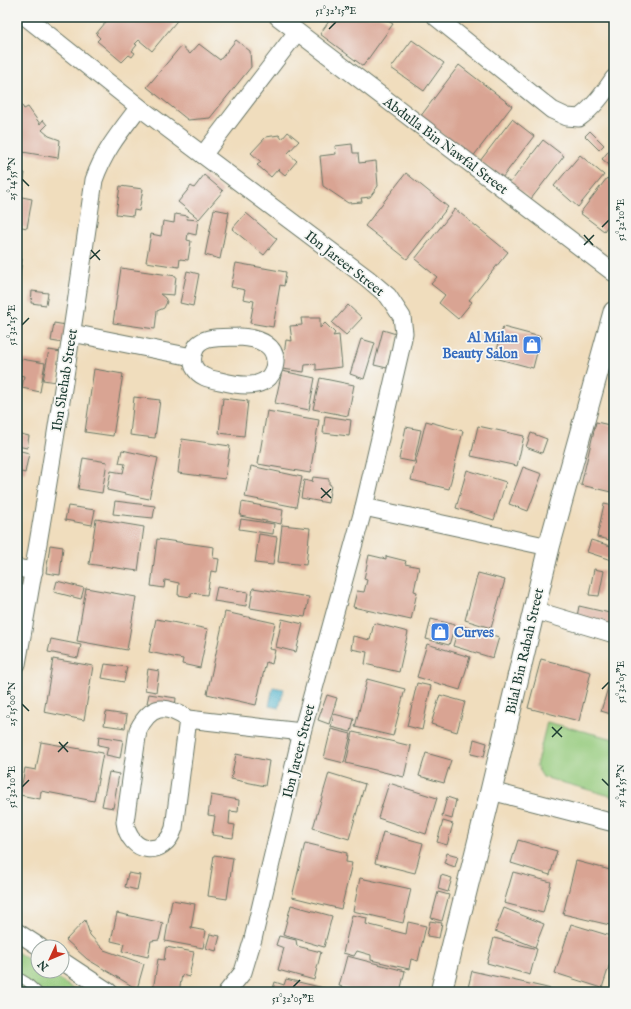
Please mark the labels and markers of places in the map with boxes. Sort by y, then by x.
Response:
place label: Al Milan Beauty Salon [442,329,519,363]
shop icon: Al Milan Beauty Salon [521,334,543,356]
shop icon: Curves [429,621,451,643]
place label: Curves [454,624,494,642]

